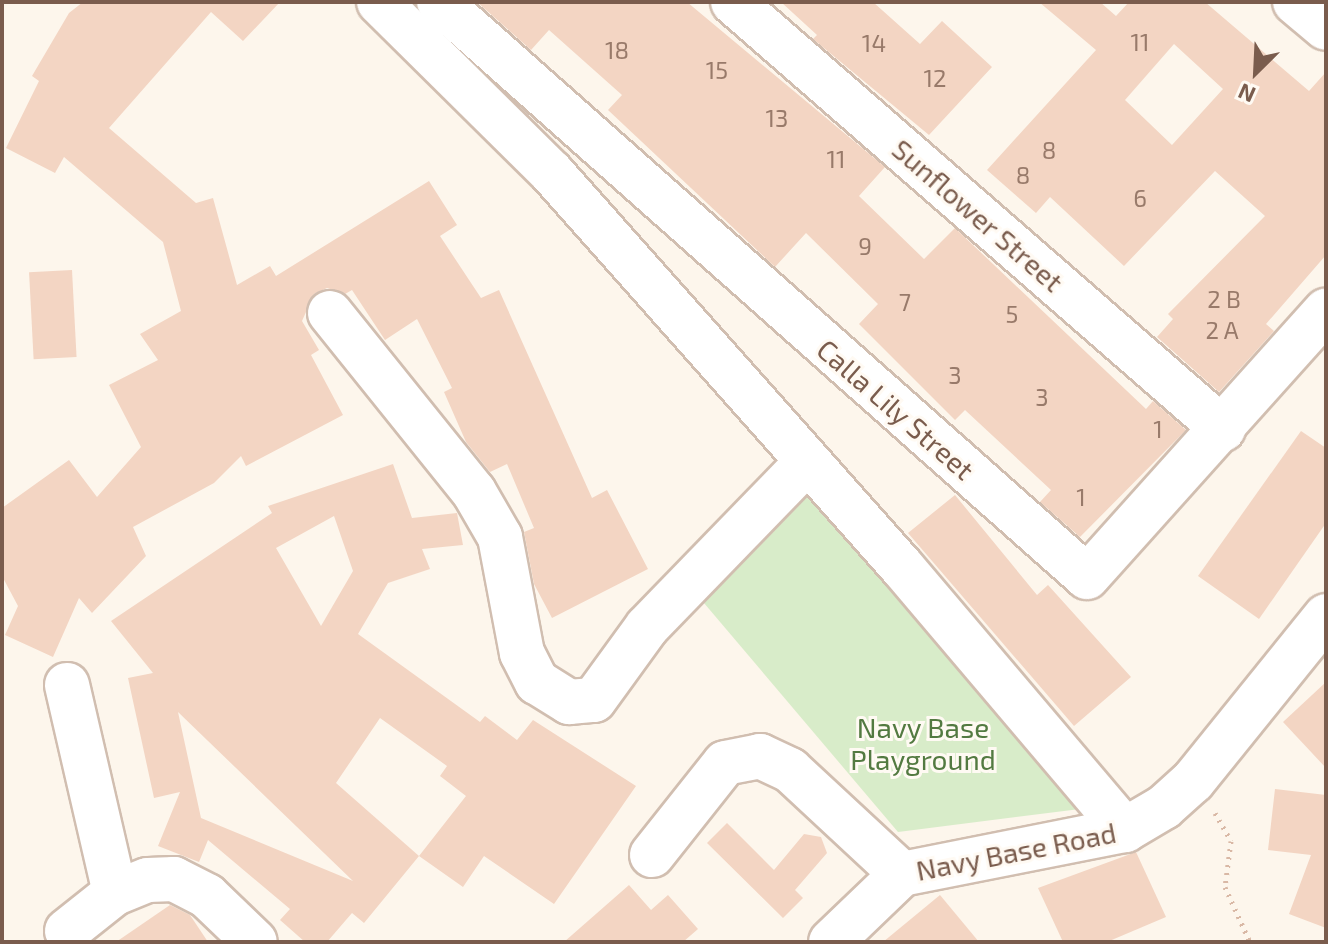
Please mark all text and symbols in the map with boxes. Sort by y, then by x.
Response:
house number: 11 [1130,28,1150,56]
house number: 14 [862,29,886,57]
north arrow [1216,32,1296,112]
house number: 18 [605,36,629,64]
house number: 15 [706,56,728,84]
house number: 12 [923,64,947,92]
text: N [1234,79,1259,109]
house number: 13 [766,104,788,132]
street label: Sunflower Street [886,132,1070,298]
house number: 8 [1042,136,1056,164]
house number: 11 [826,145,846,173]
house number: 8 [1016,161,1030,189]
house number: 6 [1133,184,1147,212]
house number: 9 [858,232,872,260]
house number: 2 B [1207,285,1241,313]
house number: 7 [899,288,911,316]
house number: 5 [1006,300,1018,328]
house number: 2 A [1205,316,1239,344]
street label: Calla Lily Street [810,332,982,486]
house number: 3 [948,361,962,389]
house number: 3 [1035,383,1049,411]
house number: 1 [1153,415,1163,443]
house number: 1 [1076,483,1086,511]
park label: Navy Base Playground [850,710,996,776]
street label: Navy Base Road [913,815,1119,887]

